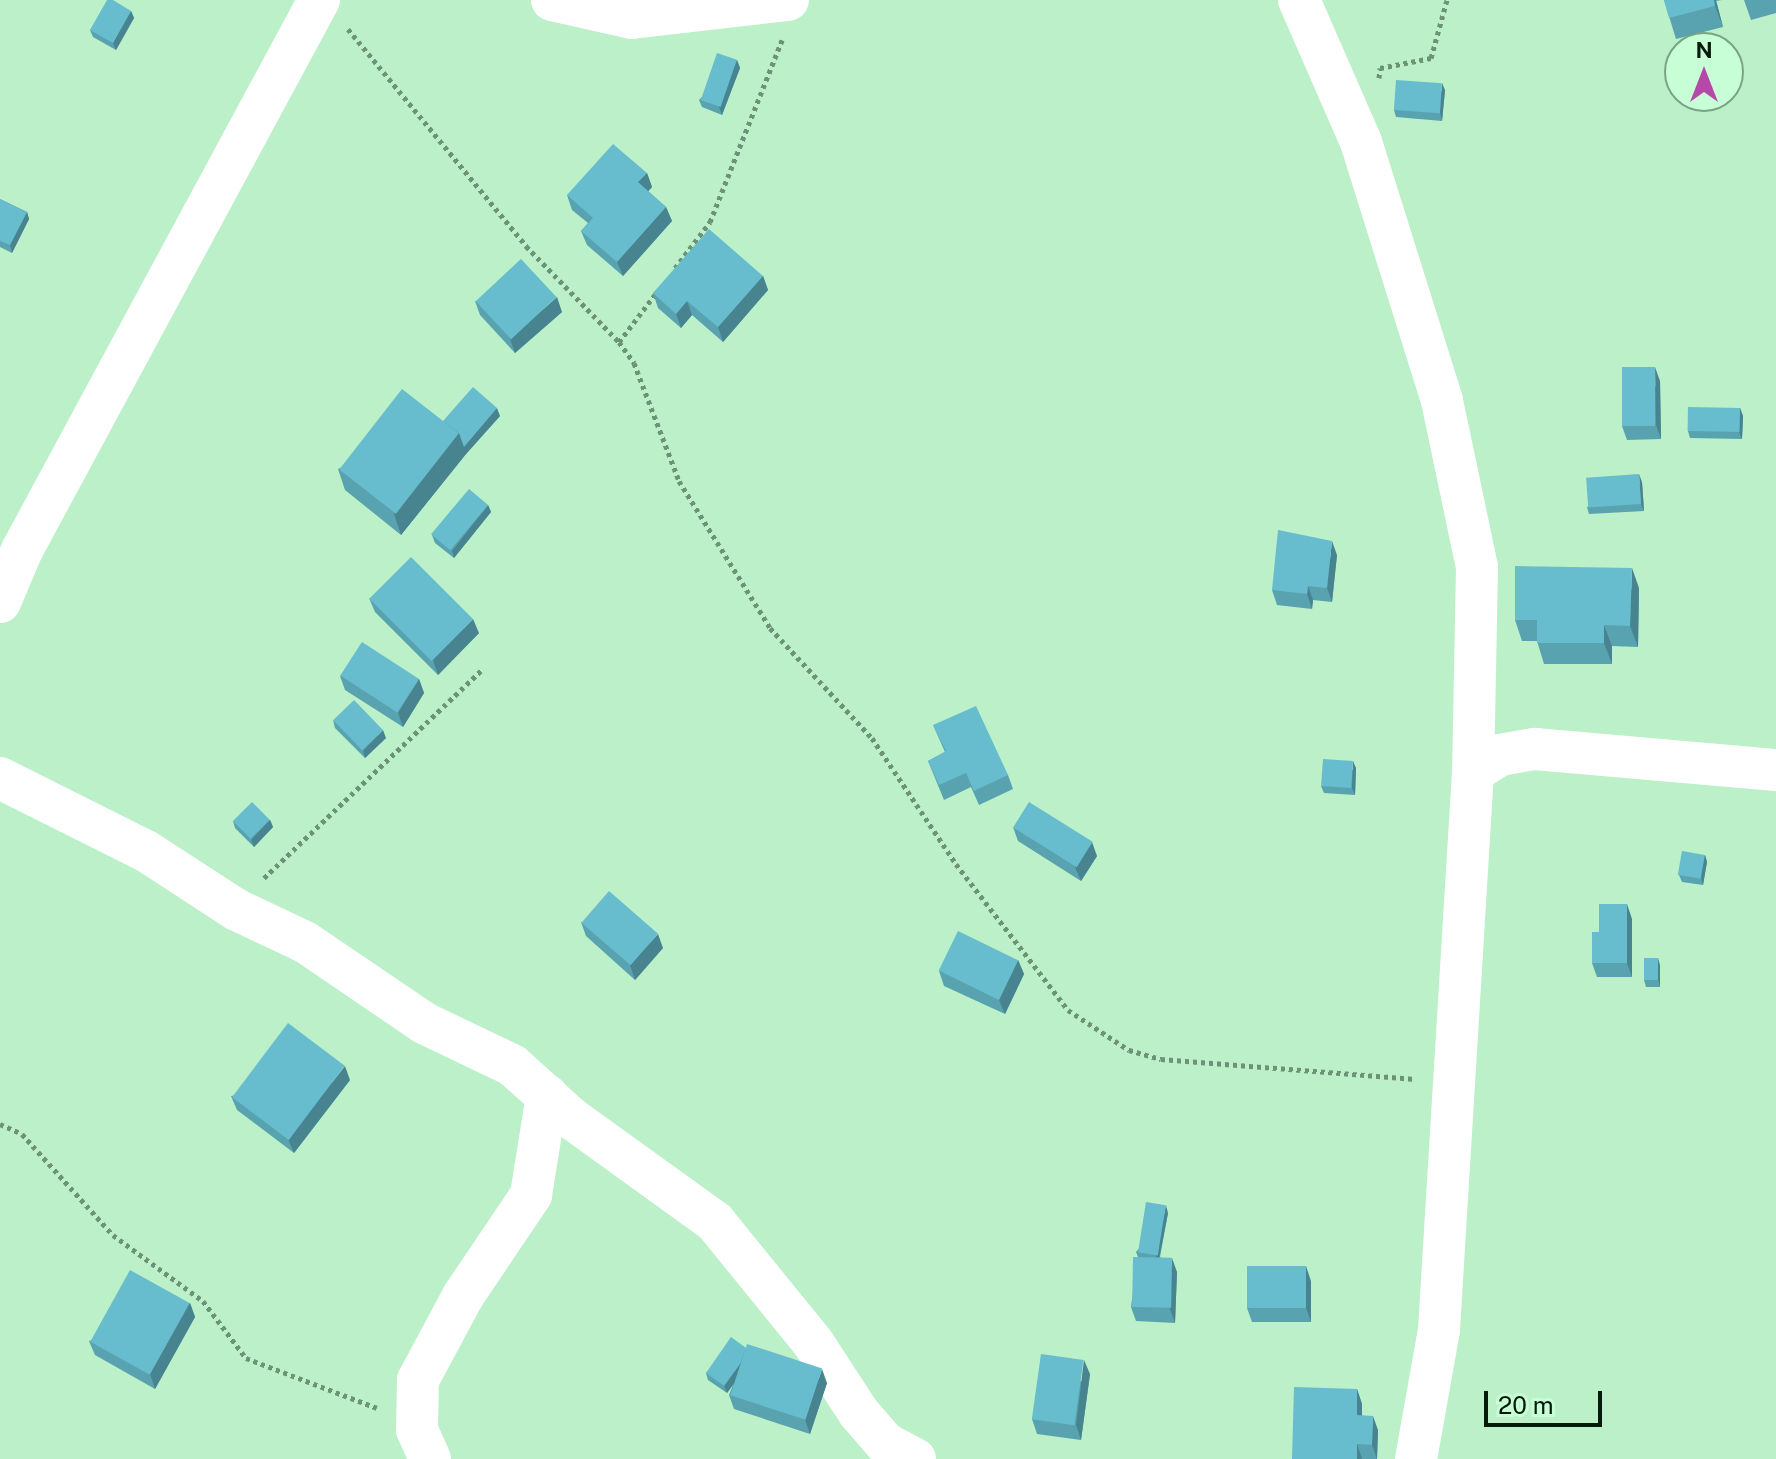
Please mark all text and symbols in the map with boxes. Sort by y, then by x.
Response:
north arrow [1664,32,1744,112]
text: N [1695,37,1713,63]
scale bar [1488,1375,1606,1425]
text: 20 m [1498,1391,1554,1419]

